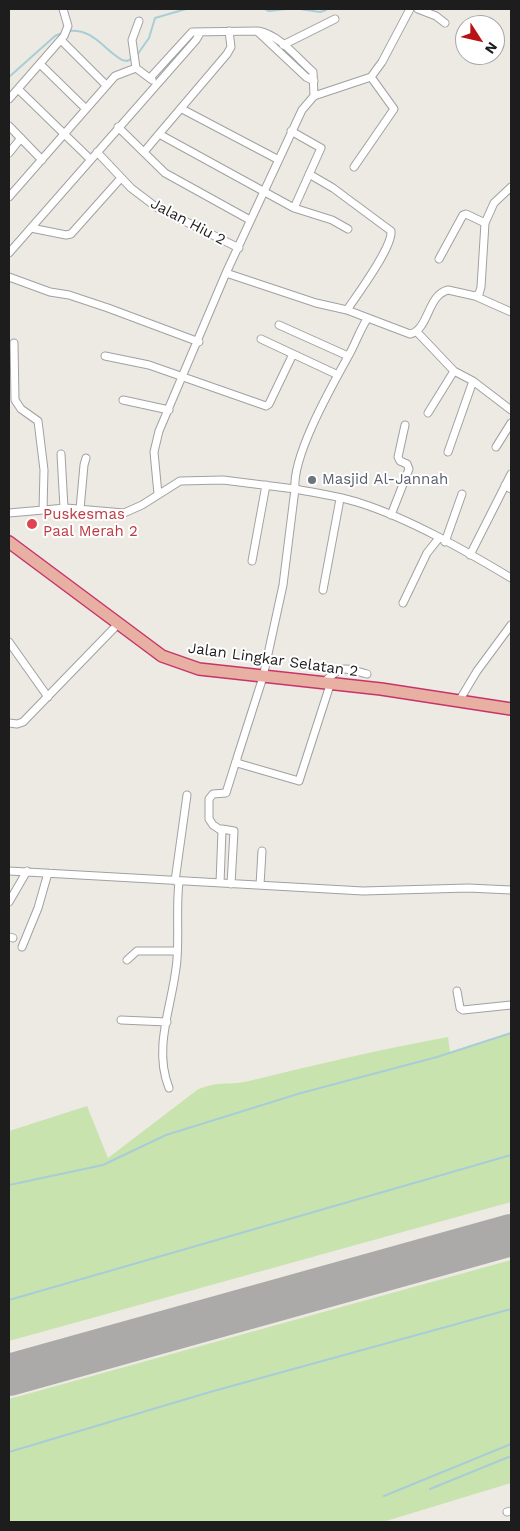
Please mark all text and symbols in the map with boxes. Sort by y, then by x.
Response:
north arrow [455,15,505,65]
text: N [482,39,501,57]
street label: Jalan Hiu 2 [147,195,229,249]
place label: Masjid Al-Jannah [322,471,448,489]
marker: Masjid Al-Jannah [306,474,318,486]
place label: Puskesmas Paal Merah 2 [43,506,138,541]
marker: Puskesmas Paal Merah 2 [25,517,39,531]
street label: Jalan Lingkar Selatan 2 [187,639,359,681]

